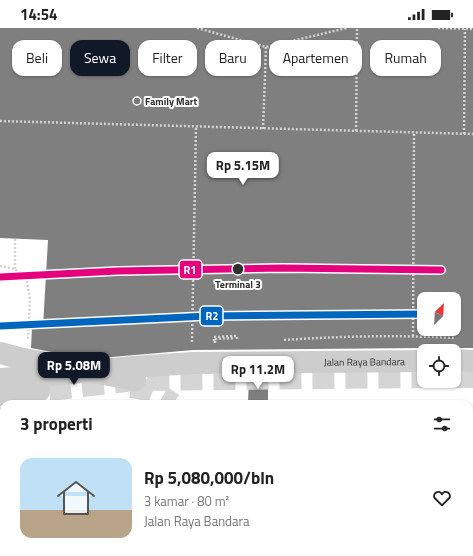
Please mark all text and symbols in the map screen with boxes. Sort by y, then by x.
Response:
text: 14:54 [20,3,57,26]
chip: Beli [12,40,62,76]
chip: Sewa [70,40,130,76]
chip: Filter [138,40,197,76]
chip: Baru [205,40,261,76]
chip: Apartemen [269,40,362,76]
chip: Rumah [370,40,441,76]
place label: Family Mart [145,94,198,109]
marker: Family Mart [132,96,142,106]
pin: Rp 5.15M [202,152,284,186]
text: Rp 5.15M [216,155,270,175]
line badge: R1 [179,260,202,279]
text: R1 [184,262,196,278]
marker: Terminal 3 [231,262,245,276]
place label: Terminal 3 [215,277,261,292]
north arrow [417,292,461,336]
map controls [417,292,461,388]
line badge: R2 [200,306,223,326]
text: R2 [206,308,218,324]
button: locate [417,344,461,388]
pin: Rp 5.08M [33,352,115,386]
street label: Jalan Raya Bandara [324,354,405,369]
text: Rp 5.08M [47,355,101,375]
pin: Rp 11.2M [217,356,299,390]
text: Rp 11.2M [231,359,285,379]
text: 3 properti [20,411,93,437]
icon: filters [431,413,453,435]
text: Rp 5,080,000/bln [144,465,274,491]
icon: home [52,474,100,522]
icon: heart [431,487,453,509]
text: 3 kamar · 80 m² [144,491,229,511]
text: Jalan Raya Bandara [144,511,250,531]

